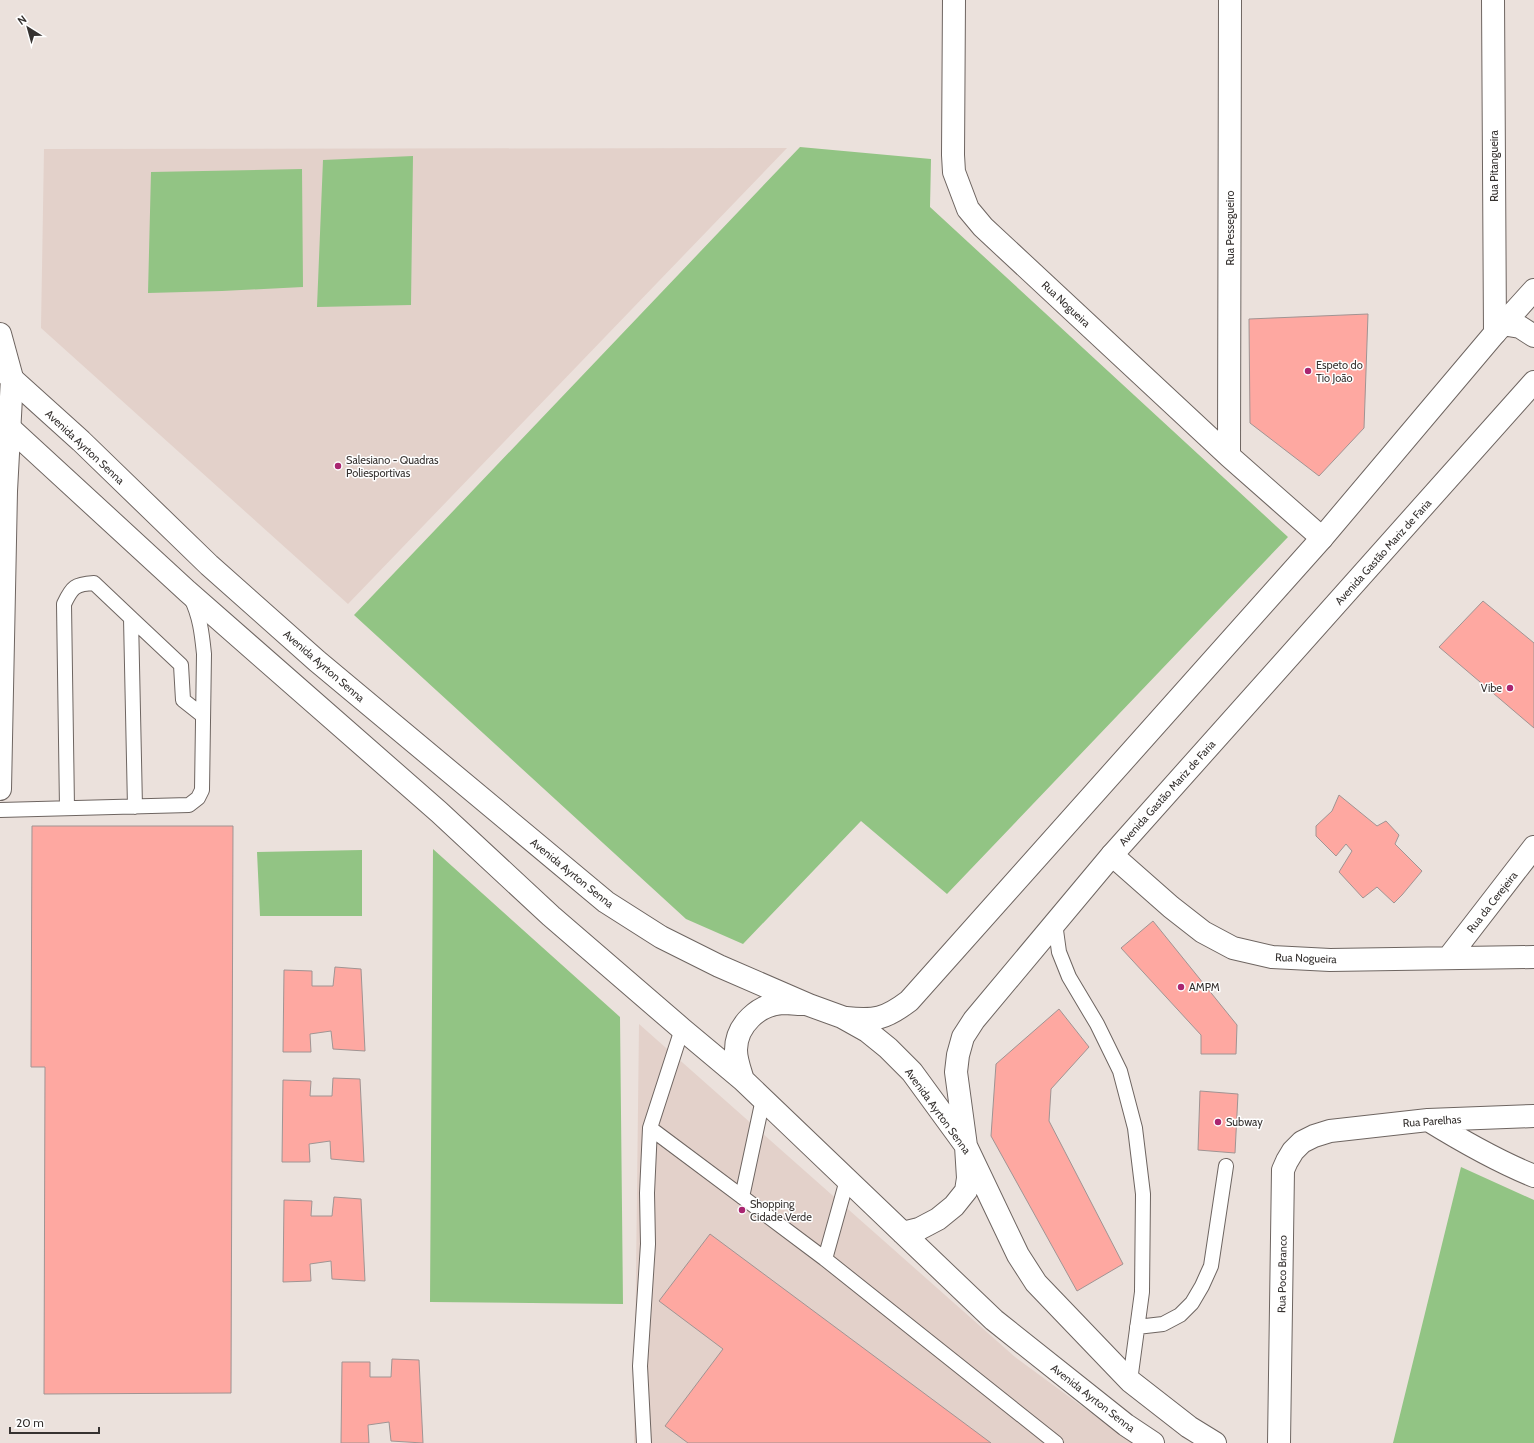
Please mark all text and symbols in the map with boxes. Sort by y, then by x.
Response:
north arrow [8,8,48,48]
text: N [15,12,29,28]
street label: Rua Pitangueira [1487,129,1501,202]
street label: Rua Pessegueiro [1223,190,1237,266]
street label: Rua Nogueira [1039,278,1094,331]
place label: Espeto do Tio João [1316,358,1363,385]
marker: Espeto do Tio João [1303,366,1313,376]
street label: Avenida Ayrton Senna [43,407,128,488]
place label: Salesiano - Quadras Poliesportivas [346,453,439,480]
marker: Salesiano - Quadras Poliesportivas [333,461,343,471]
street label: Avenida Gastão Mariz de Faria [1332,496,1435,608]
street label: Avenida Ayrton Senna [281,627,368,706]
place label: Vibe [1481,681,1502,695]
marker: Vibe [1505,683,1515,693]
street label: Avenida Gastão Mariz de Faria [1116,737,1219,849]
street label: Avenida Ayrton Senna [528,835,617,911]
street label: Rua da Cerejeira [1464,868,1521,935]
street label: Rua Nogueira [1275,950,1338,966]
place label: AMPM [1189,980,1220,994]
marker: AMPM [1176,982,1186,992]
street label: Avenida Ayrton Senna [902,1065,974,1157]
street label: Rua Parelhas [1402,1112,1462,1130]
place label: Subway [1226,1115,1263,1129]
marker: Subway [1213,1117,1223,1127]
place label: Shopping Cidade Verde [750,1197,812,1224]
marker: Shopping Cidade Verde [737,1205,747,1215]
street label: Rua Poco Branco [1274,1235,1290,1313]
street label: Avenida Ayrton Senna [1048,1361,1138,1436]
scale bar [10,1409,99,1435]
text: 20 m [16,1415,44,1430]

